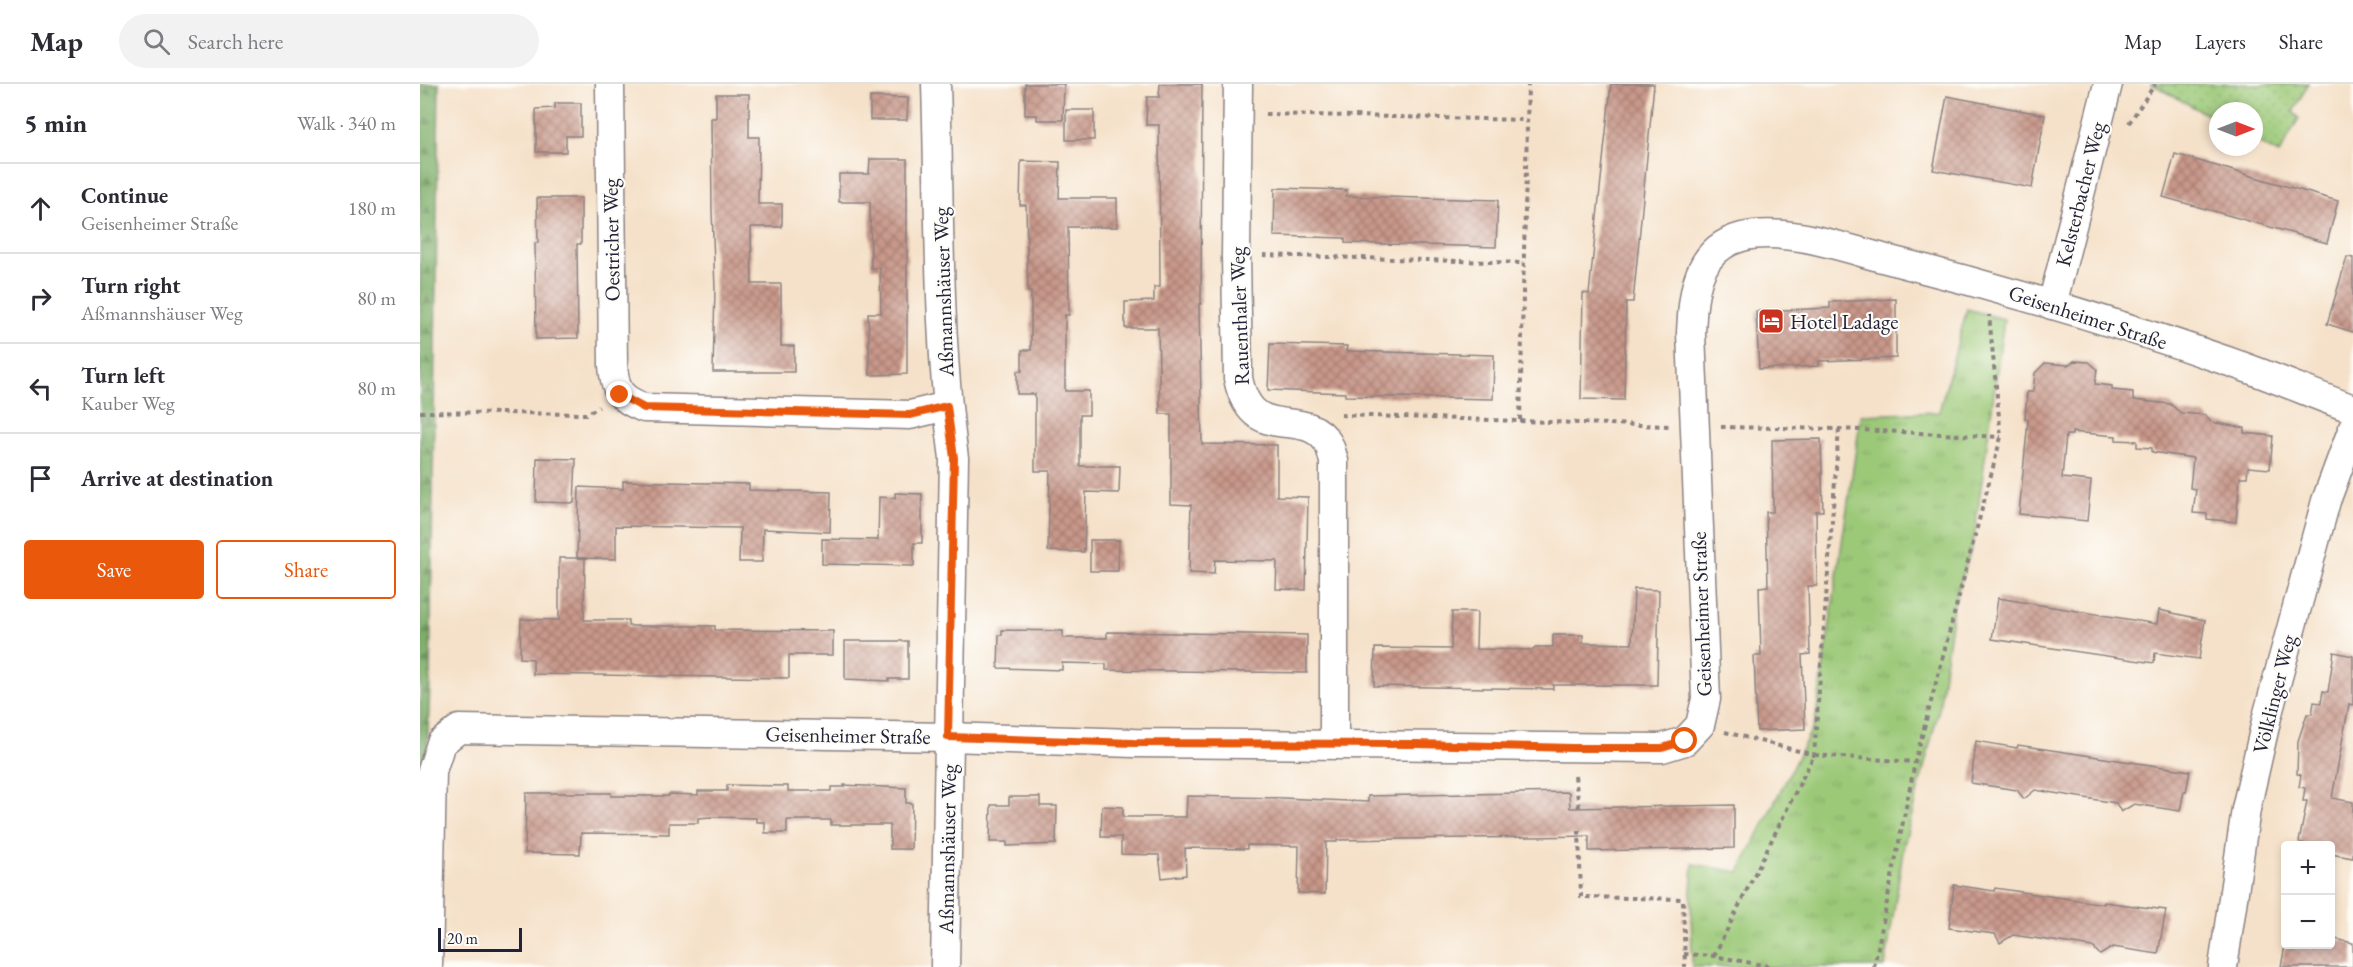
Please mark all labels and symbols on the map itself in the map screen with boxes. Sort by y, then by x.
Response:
north arrow [2209,102,2263,156]
street label: Kelsterbacher Weg [2049,118,2111,269]
street label: Oestricher Weg [596,177,626,302]
street label: Aßmannshäuser Weg [927,206,959,378]
street label: Rauenthaler Weg [1223,246,1255,386]
street label: Geisenheimer Straße [2005,279,2171,355]
hotel icon: Hotel Ladage [1756,306,1786,336]
place label: Hotel Ladage [1790,308,1898,335]
route end [606,381,632,407]
street label: Geisenheimer Straße [1685,531,1717,697]
street label: Völklinger Weg [2246,631,2302,756]
street label: Geisenheimer Straße [765,720,931,750]
route start [1671,727,1697,753]
street label: Aßmannshäuser Weg [932,763,962,935]
scale bar [438,925,522,952]

